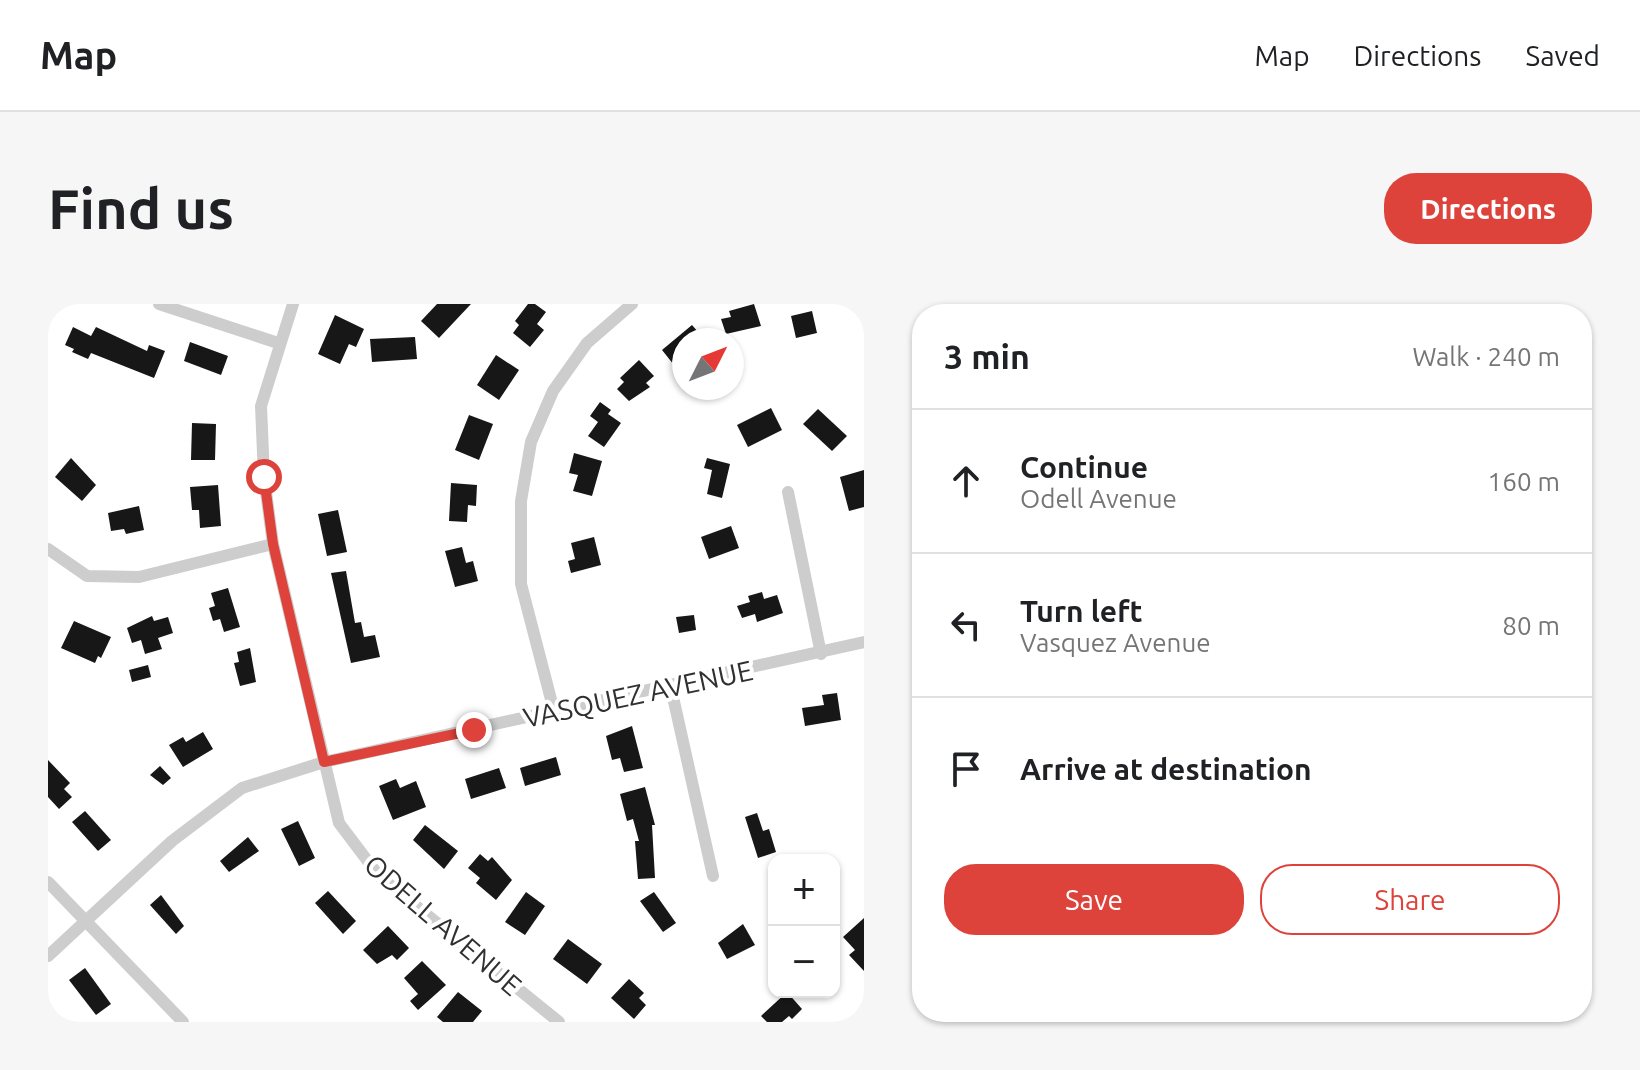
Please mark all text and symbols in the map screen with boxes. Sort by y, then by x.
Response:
text: Map [40,34,117,76]
text: Map [1254,40,1310,71]
text: Directions [1354,40,1481,71]
text: Saved [1525,40,1600,71]
button: Directions [1384,173,1592,244]
text: Find us [48,177,234,240]
north arrow [672,328,744,400]
text: 3 min [944,337,1030,375]
text: Walk · 240 m [1412,342,1560,371]
text: Continue [1020,450,1148,484]
route start [246,459,282,495]
icon: ahead [944,459,988,503]
text: 160 m [1488,467,1560,496]
text: Odell Avenue [1020,484,1177,513]
text: Turn left [1020,594,1142,628]
icon: left [944,603,988,647]
text: 80 m [1502,611,1560,640]
text: Vasquez Avenue [1020,628,1211,657]
street label: VASQUEZ AVENUE [520,654,755,733]
route end [456,712,492,748]
icon: arrive [944,747,988,791]
text: Arrive at destination [1020,752,1312,786]
street label: ODELL AVENUE [359,848,528,1001]
map controls [768,854,840,998]
button: + [768,854,840,926]
button: Save [944,864,1244,935]
button: Share [1260,864,1560,935]
button: − [768,926,840,998]

